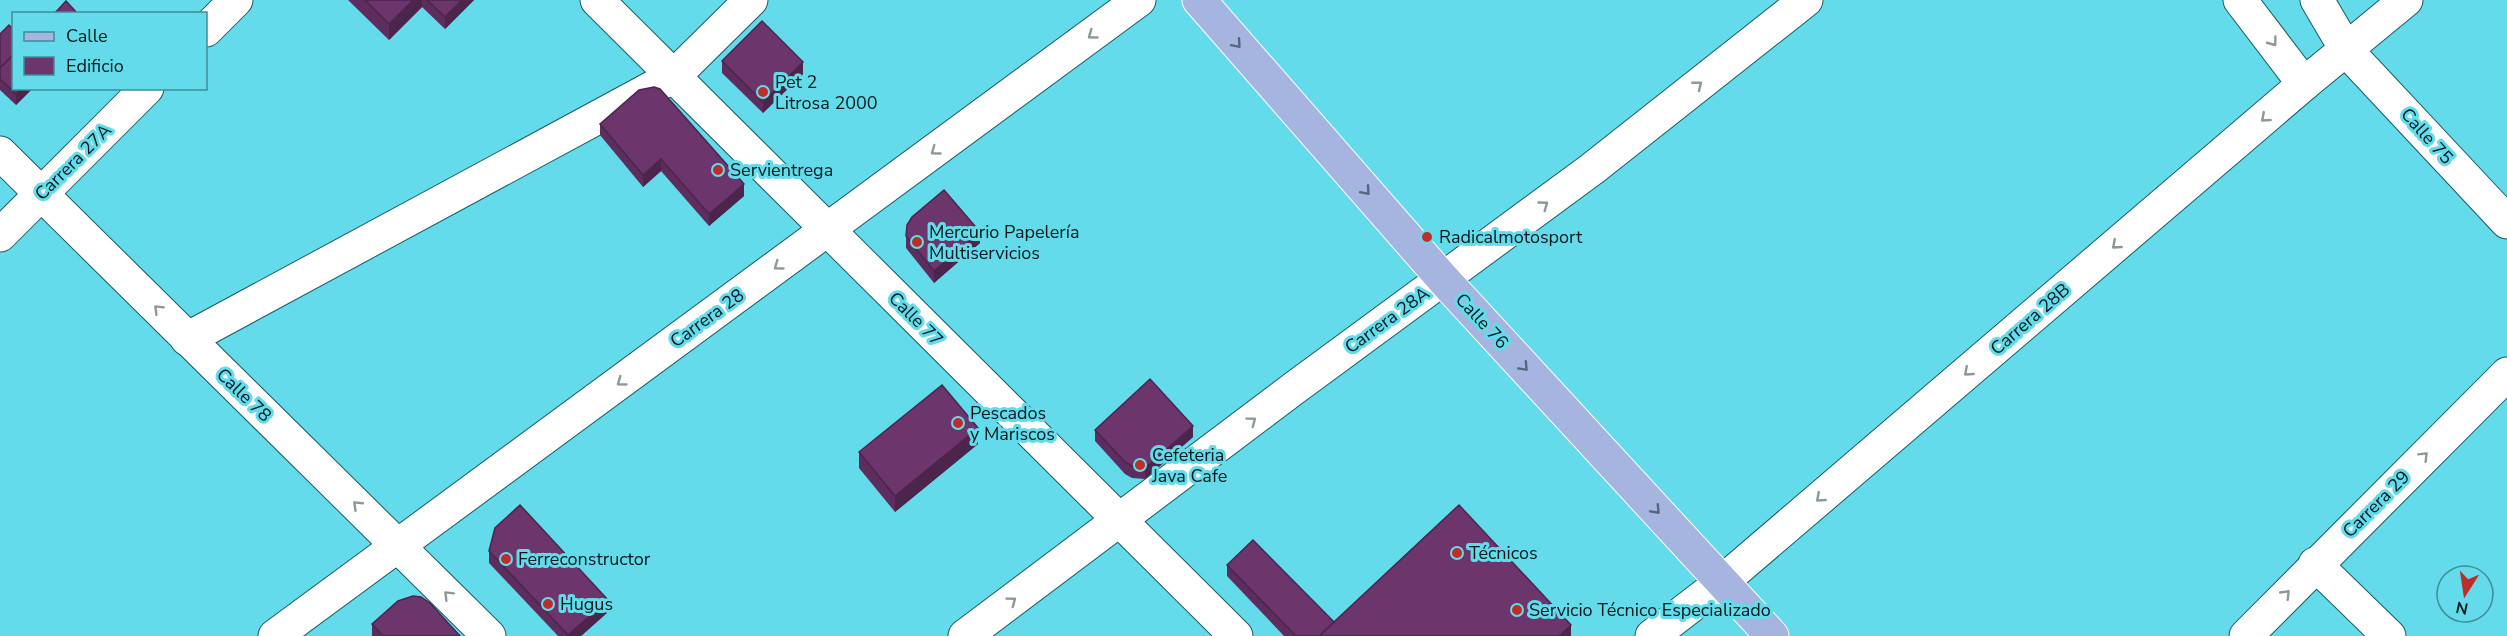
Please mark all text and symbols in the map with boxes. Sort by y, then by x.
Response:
legend [12,12,207,90]
text: Calle [66,24,108,48]
one-way arrow [1088,28,1099,39]
one-way arrow [2265,35,2276,46]
one-way arrow [1230,37,1241,48]
text: Edificio [66,54,124,78]
place label: Pet 2 Litrosa 2000 [775,70,878,115]
one-way arrow [1691,82,1702,93]
marker: Pet 2 Litrosa 2000 [756,85,770,99]
street label: Calle 75 [2395,103,2459,169]
one-way arrow [2261,111,2272,122]
street label: Carrera 27A [30,119,116,205]
one-way arrow [930,143,941,154]
place label: Servientrega [730,158,833,182]
marker: Servientrega [711,163,725,177]
one-way arrow [1359,184,1370,195]
one-way arrow [1537,201,1548,212]
place label: Mercurio Papelería Multiservicios [929,220,1080,265]
place label: Radicalmotosport [1439,225,1583,249]
marker: Radicalmotosport [1420,230,1434,244]
marker: Mercurio Papelería Multiservicios [910,235,924,249]
one-way arrow [2112,238,2123,249]
one-way arrow [773,259,784,270]
street label: Carrera 28B [1985,278,2075,360]
street label: Carrera 28A [1340,281,1434,359]
street label: Carrera 28 [665,283,749,353]
street label: Calle 77 [884,287,948,351]
street label: Calle 76 [1450,288,1514,354]
one-way arrow [154,306,165,317]
one-way arrow [1517,360,1528,371]
street label: Calle 78 [211,363,277,427]
one-way arrow [1964,364,1975,375]
one-way arrow [616,374,627,385]
place label: Pescados y Mariscos [970,401,1055,446]
marker: Pescados y Mariscos [951,416,965,430]
one-way arrow [1245,417,1256,428]
place label: Cefeteria Java Cafe [1151,443,1227,488]
one-way arrow [2418,452,2428,463]
marker: Cefeteria Java Cafe [1133,458,1147,472]
street label: Carrera 29 [2337,465,2415,543]
one-way arrow [1816,491,1827,502]
one-way arrow [353,501,363,512]
one-way arrow [1649,504,1660,514]
place label: Técnicos [1469,541,1538,565]
marker: Técnicos [1450,546,1464,560]
place label: Ferreconstructor [518,547,651,571]
marker: Ferreconstructor [499,552,513,566]
north arrow [2435,564,2495,624]
one-way arrow [2279,590,2290,601]
one-way arrow [444,591,455,602]
place label: Hugus [560,592,613,616]
text: N [2454,596,2470,620]
marker: Hugus [541,597,555,611]
one-way arrow [1005,597,1016,608]
place label: Servicio Técnico Especializado [1529,598,1771,622]
marker: Servicio Técnico Especializado [1510,603,1524,617]

